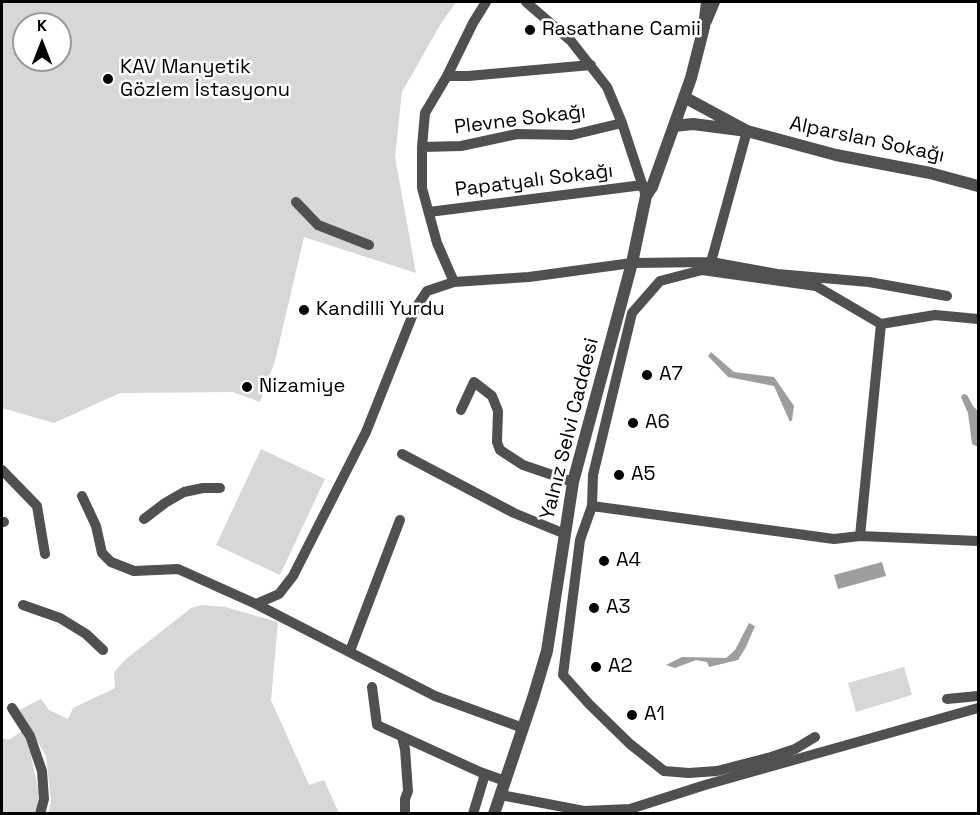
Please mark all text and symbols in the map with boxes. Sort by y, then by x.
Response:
north arrow [12,12,72,72]
text: K [37,15,47,36]
place label: Rasathane Camii [542,18,701,42]
marker: Rasathane Camii [523,23,537,37]
place label: KAV Manyetik Gözlem İstasyonu [120,56,290,103]
marker: KAV Manyetik Gözlem İstasyonu [101,72,115,86]
street label: Plevne Sokağı [453,100,587,140]
street label: Alparslan Sokağı [787,112,947,168]
street label: Papatyalı Sokağı [454,159,614,203]
place label: Kandilli Yurdu [316,298,445,322]
marker: Kandilli Yurdu [297,303,311,317]
street label: Yalnız Selvi Caddesi [536,336,604,522]
place label: A7 [659,363,683,387]
marker: A7 [640,368,654,382]
place label: Nizamiye [259,375,345,399]
marker: Nizamiye [240,380,254,394]
place label: A6 [645,411,670,435]
marker: A6 [626,416,640,430]
place label: A5 [631,463,656,487]
marker: A5 [612,468,626,482]
place label: A4 [616,549,641,573]
marker: A4 [597,554,611,568]
place label: A3 [606,596,631,620]
marker: A3 [587,601,601,615]
place label: A2 [608,655,633,679]
marker: A2 [589,660,603,674]
place label: A1 [644,703,665,727]
marker: A1 [625,708,639,722]

